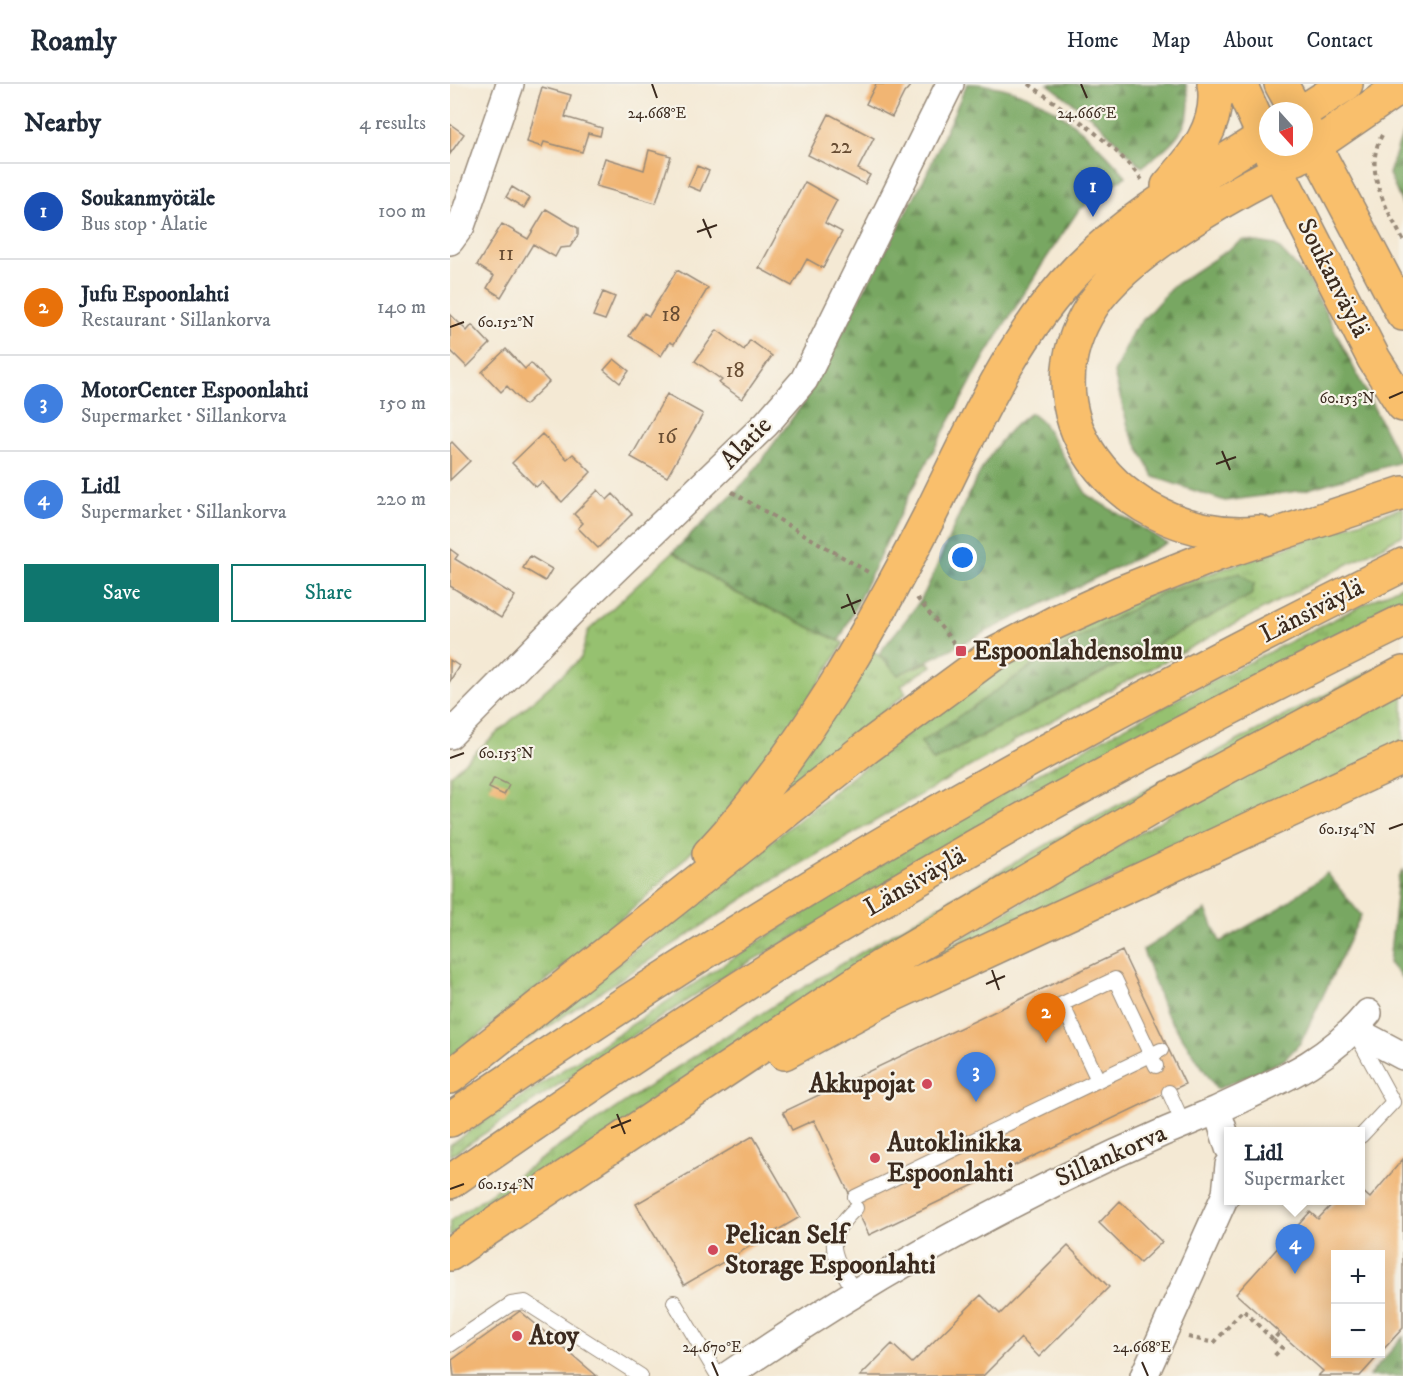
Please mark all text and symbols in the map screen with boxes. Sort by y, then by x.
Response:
text: Roamly [30,24,116,59]
text: Home [1067,28,1119,54]
text: Map [1152,28,1190,54]
text: About [1223,28,1274,54]
text: Contact [1307,28,1373,54]
north arrow [1259,102,1313,156]
text: 24.668°E [628,104,687,123]
text: 24.666°E [1058,104,1117,123]
text: Nearby [24,107,101,140]
text: 4 results [359,111,426,136]
house number: 22 [830,133,852,160]
pin: 1 [1074,168,1112,217]
text: Soukanmyötäle [81,185,215,212]
text: 1 [40,199,47,224]
text: 100 m [378,199,426,224]
text: Bus stop · Alatie [81,212,208,237]
street label: Soukanväylä [1289,213,1377,343]
house number: 11 [498,240,514,267]
text: Jufu Espoonlahti [81,281,229,308]
text: 2 [39,295,48,320]
text: 140 m [377,295,426,320]
house number: 18 [661,301,681,328]
text: Restaurant · Sillankorva [81,308,271,333]
text: 60.152°N [478,313,534,332]
house number: 18 [725,357,745,384]
text: MotorCenter Espoonlahti [81,377,308,404]
text: 60.153°N [1319,389,1375,408]
text: 3 [40,391,47,416]
text: 150 m [379,391,426,416]
text: Supermarket · Sillankorva [81,404,287,429]
street label: Alatie [713,410,779,476]
house number: 16 [657,423,678,450]
text: Lidl [81,473,120,500]
text: 4 [38,487,49,512]
text: 220 m [376,487,426,512]
text: Supermarket · Sillankorva [81,500,287,525]
your location [948,543,977,572]
button: Save [24,564,219,622]
button: Share [231,564,426,622]
street label: Länsiväylä [1255,571,1369,651]
place label: Espoonlahdensolmu [973,635,1183,668]
marker: Espoonlahdensolmu [954,644,968,658]
text: 60.153°N [478,744,534,763]
text: 60.154°N [1318,820,1376,839]
street label: Länsiväylä [858,840,972,924]
pin: 2 [1026,994,1066,1043]
pin: 3 [956,1052,996,1102]
place label: Akkupojat [808,1068,916,1101]
marker: Akkupojat [920,1077,934,1091]
street label: Sillankorva [1050,1117,1172,1195]
place label: Autoklinikka Espoonlahti [886,1127,1022,1190]
popup [1224,1127,1365,1205]
text: Lidl [1244,1140,1283,1167]
marker: Autoklinikka Espoonlahti [868,1151,882,1165]
text: Supermarket [1244,1167,1345,1192]
text: 60.154°N [477,1175,535,1194]
place label: Pelican Self Storage Espoonlahti [725,1219,936,1282]
pin: 4 [1276,1224,1314,1274]
marker: Pelican Self Storage Espoonlahti [706,1243,720,1257]
map controls [1331,1250,1385,1358]
button: + [1331,1250,1385,1304]
button: − [1331,1304,1385,1358]
place label: Atoy [528,1320,580,1353]
marker: Atoy [510,1329,524,1343]
text: 24.670°E [682,1338,742,1357]
text: 24.668°E [1113,1338,1172,1357]

